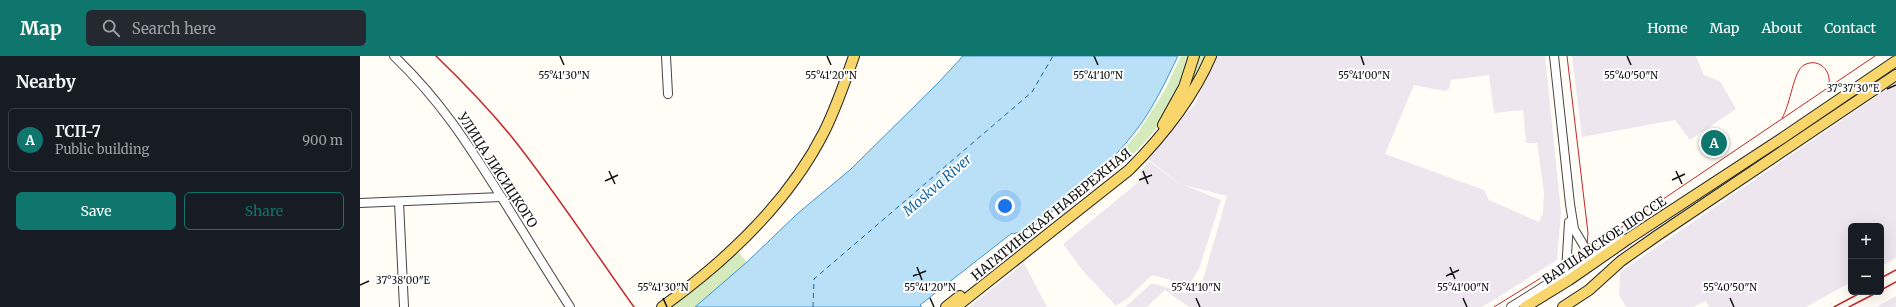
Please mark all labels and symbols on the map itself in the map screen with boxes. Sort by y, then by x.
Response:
text: 55°41'30"N [538,69,590,82]
text: 55°41'20"N [805,69,857,82]
text: 55°41'10"N [1073,69,1123,82]
text: 55°41'00"N [1338,69,1390,82]
text: 55°40'50"N [1604,69,1658,82]
text: 37°37'30"E [1827,82,1880,95]
street label: УЛИЦА ЛИСИЦКОГО [453,109,541,231]
pin: A [1701,128,1727,158]
street label: НАГАТИНСКАЯ НАБЕРЕЖНАЯ [968,144,1135,284]
water label: Moskva River [898,150,975,221]
street label: ВАРШАВСКОЕ ШОССЕ [1539,192,1670,288]
your location [995,196,1015,216]
text: 37°38'00"E [376,274,431,287]
text: 55°41'30"N [637,281,689,294]
text: 55°41'20"N [904,281,956,294]
text: 55°41'10"N [1171,281,1221,294]
text: 55°41'00"N [1437,281,1489,294]
text: 55°40'50"N [1703,281,1757,294]

